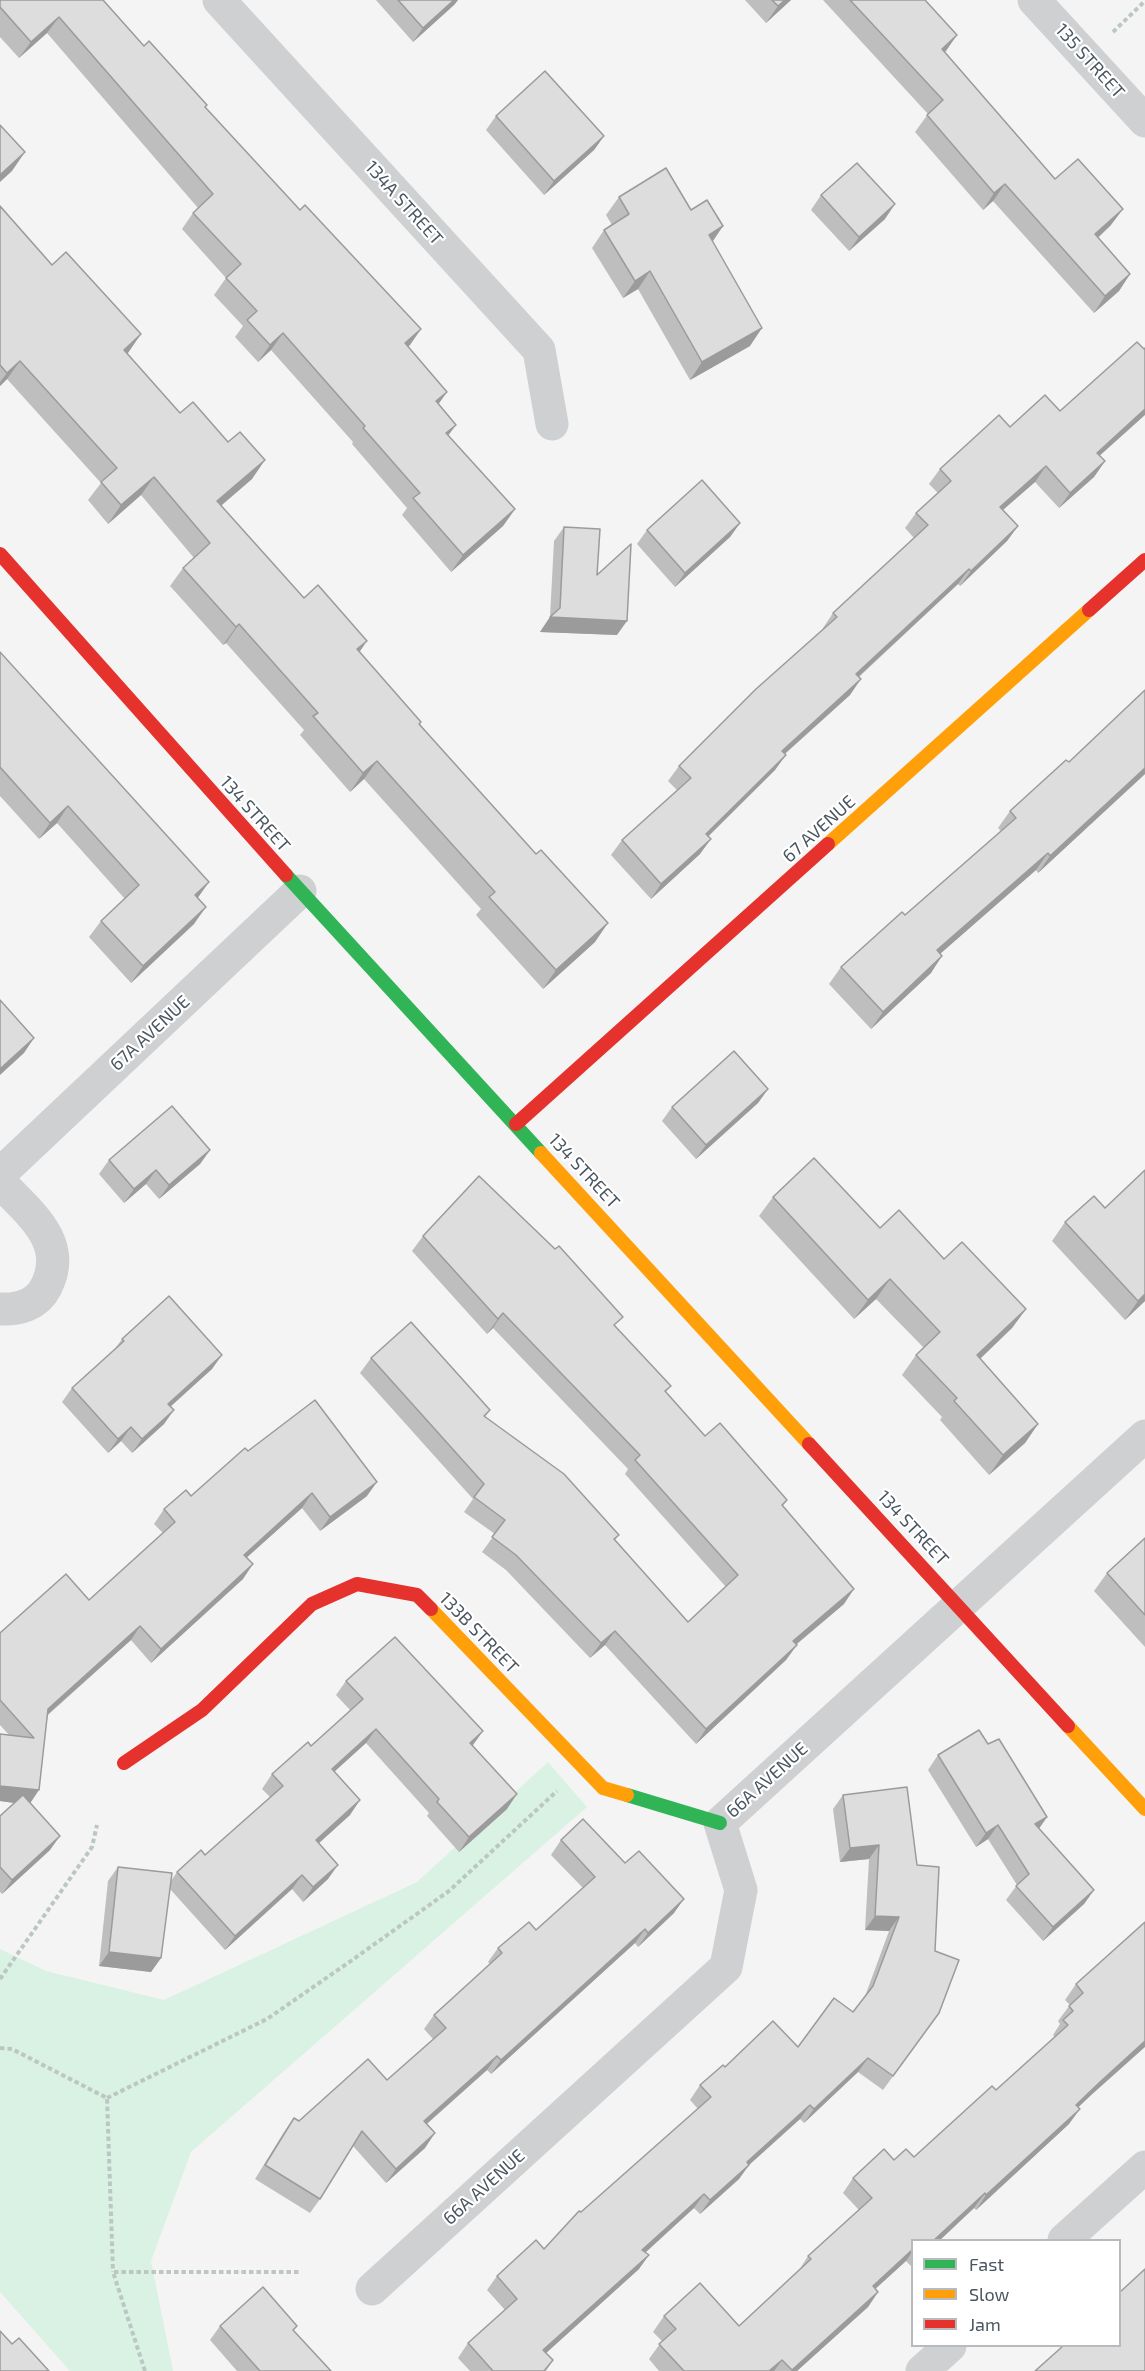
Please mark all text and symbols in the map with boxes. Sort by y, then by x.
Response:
street label: 135 STREET [1051,19,1129,103]
street label: 134A STREET [361,156,447,250]
street label: 134 STREET [215,772,295,856]
street label: 67 AVENUE [778,791,860,867]
street label: 67A AVENUE [106,991,194,1075]
street label: 134 STREET [544,1129,624,1213]
street label: 134 STREET [873,1486,953,1570]
street label: 133B STREET [435,1588,523,1678]
street label: 66A AVENUE [722,1738,812,1822]
street label: 66A AVENUE [439,2145,529,2229]
legend [911,2239,1121,2347]
text: Fast [969,2253,1004,2275]
text: Slow [969,2283,1009,2305]
text: Jam [969,2313,1001,2335]

